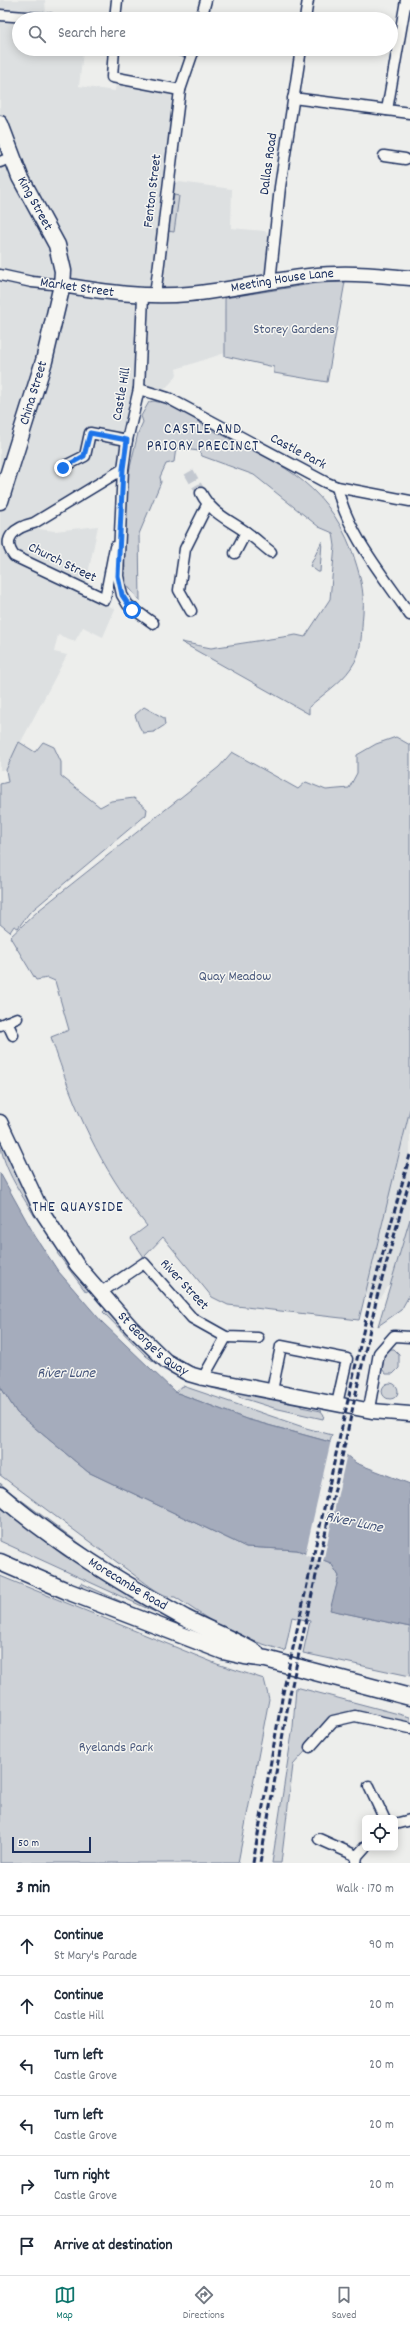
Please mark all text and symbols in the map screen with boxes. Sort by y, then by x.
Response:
search box [12,12,398,56]
icon: search [26,23,48,45]
text: Search here [58,23,126,45]
street label: Dallas Road [255,132,283,196]
street label: Fenton Street [139,153,167,229]
street label: King Street [12,173,57,234]
street label: Meeting House Lane [229,264,334,298]
street label: Market Street [39,273,115,303]
park label: Storey Gardens [253,320,335,340]
street label: China Street [15,358,53,428]
street label: Castle Hill [107,365,137,422]
district label: CASTLE AND PRIORY PRECINCT [147,419,259,458]
street label: Castle Park [266,429,330,475]
route end [54,459,72,477]
street label: Church Street [24,538,100,588]
route start [123,601,141,619]
park label: Quay Meadow [199,967,271,987]
district label: THE QUAYSIDE [32,1197,124,1219]
street label: River Street [155,1255,213,1315]
street label: St George's Quay [112,1308,192,1382]
water label: River Lune [37,1363,96,1385]
water label: River Lune [323,1506,386,1540]
street label: Morecambe Road [84,1553,171,1616]
park label: Ryelands Park [79,1738,154,1758]
map controls [362,1815,398,1851]
button: locate [362,1815,398,1851]
scale bar [12,1835,91,1854]
text: 50 m [18,1836,39,1852]
text: 3 min [16,1877,50,1901]
text: Walk · 170 m [336,1880,394,1899]
text: Continue [54,1925,103,1947]
icon: ahead [16,1935,38,1957]
text: 90 m [369,1936,394,1955]
text: St Mary's Parade [54,1947,137,1966]
text: Continue [54,1985,103,2007]
icon: ahead [16,1995,38,2017]
text: 20 m [369,1996,394,2015]
text: Castle Hill [54,2007,104,2026]
text: Turn left [54,2045,103,2067]
icon: left [16,2055,38,2077]
text: 20 m [369,2056,394,2075]
text: Castle Grove [54,2067,117,2086]
text: Turn left [54,2105,103,2127]
icon: left [16,2115,38,2137]
text: 20 m [369,2116,394,2135]
text: Castle Grove [54,2127,117,2146]
text: Turn right [54,2165,110,2187]
icon: right [16,2175,38,2197]
text: 20 m [369,2176,394,2195]
text: Castle Grove [54,2187,117,2206]
icon: arrive [16,2235,38,2257]
text: Arrive at destination [54,2235,172,2257]
tab: Map [54,2284,76,2324]
tab: Directions [183,2284,225,2324]
tab: Saved [332,2284,356,2324]

